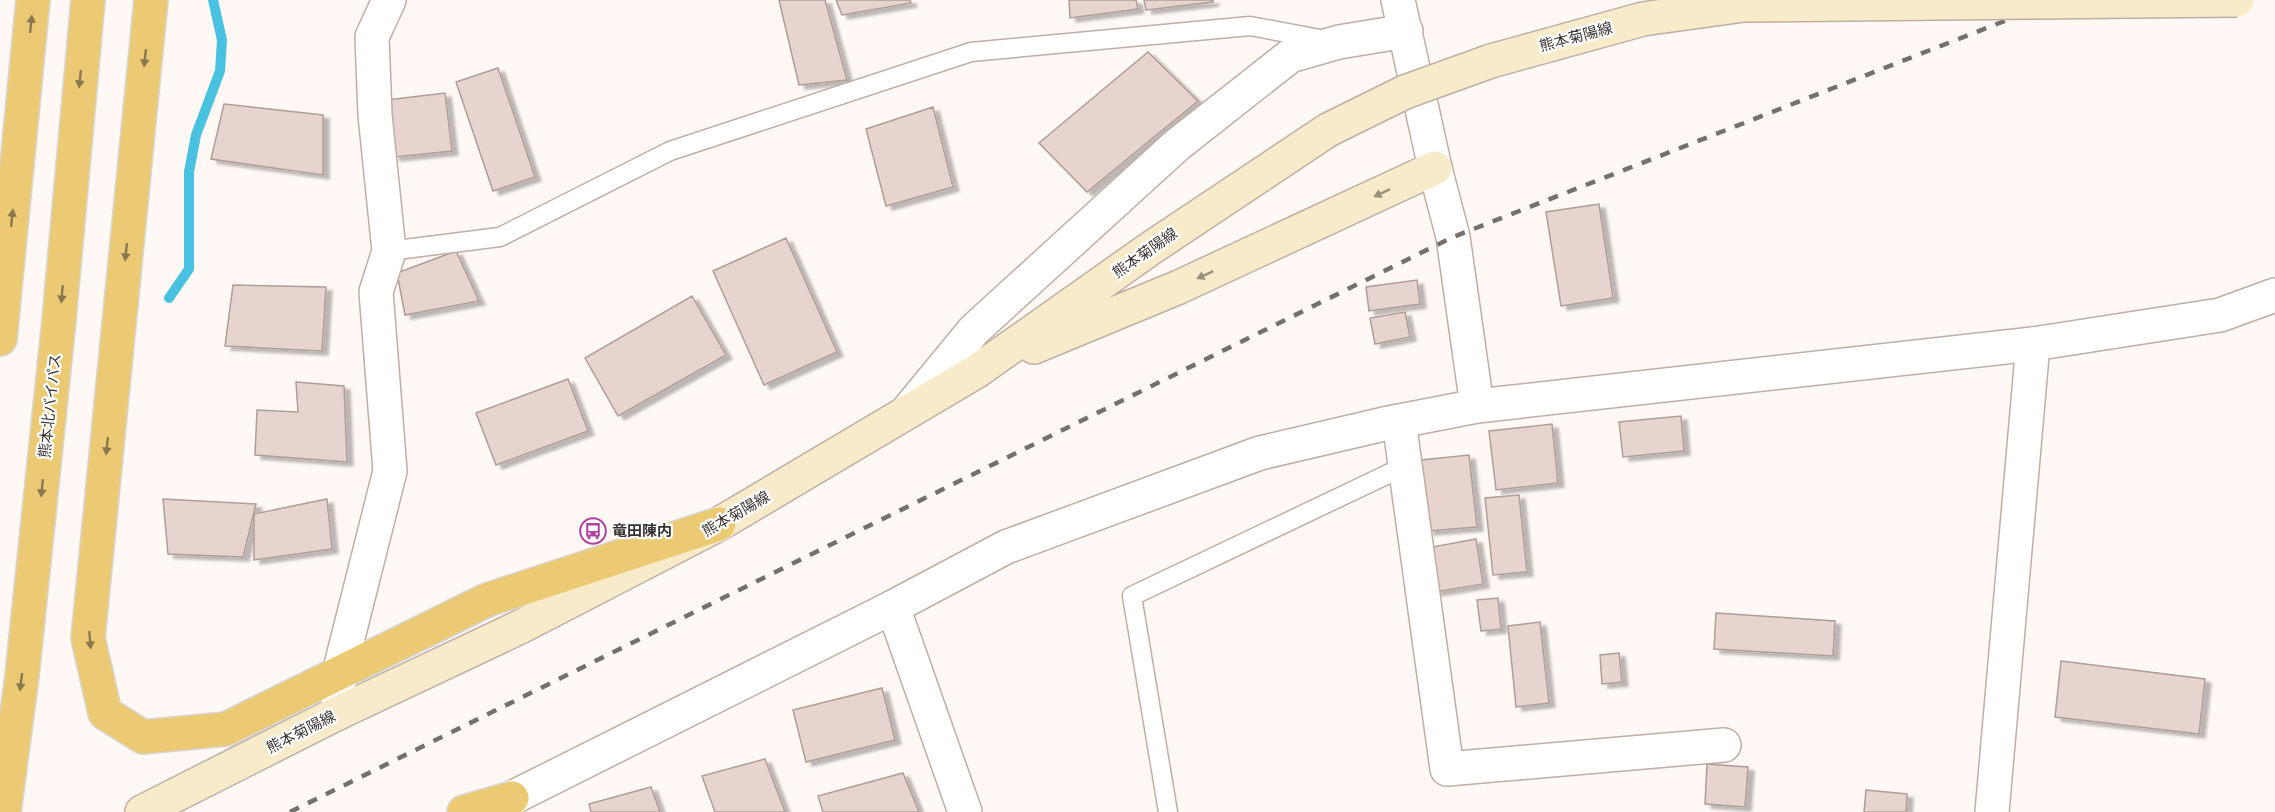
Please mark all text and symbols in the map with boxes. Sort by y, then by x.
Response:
one-way arrow [26,15,36,34]
street label: 熊本菊陽線 [1537,18,1615,55]
one-way arrow [140,49,150,68]
one-way arrow [75,70,85,89]
one-way arrow [1373,188,1390,197]
one-way arrow [7,209,17,228]
street label: 熊本菊陽線 [1109,223,1181,282]
one-way arrow [121,243,131,262]
one-way arrow [1196,270,1213,279]
one-way arrow [57,285,66,304]
street label: 熊本北バイパス [35,353,64,459]
one-way arrow [102,437,112,456]
one-way arrow [37,479,47,498]
street label: 熊本菊陽線 [699,487,773,541]
bus stop icon: 竜田陳内 [578,516,608,546]
place label: 竜田陳内 [612,521,672,540]
one-way arrow [85,631,95,650]
one-way arrow [16,673,26,692]
street label: 熊本菊陽線 [263,706,339,757]

